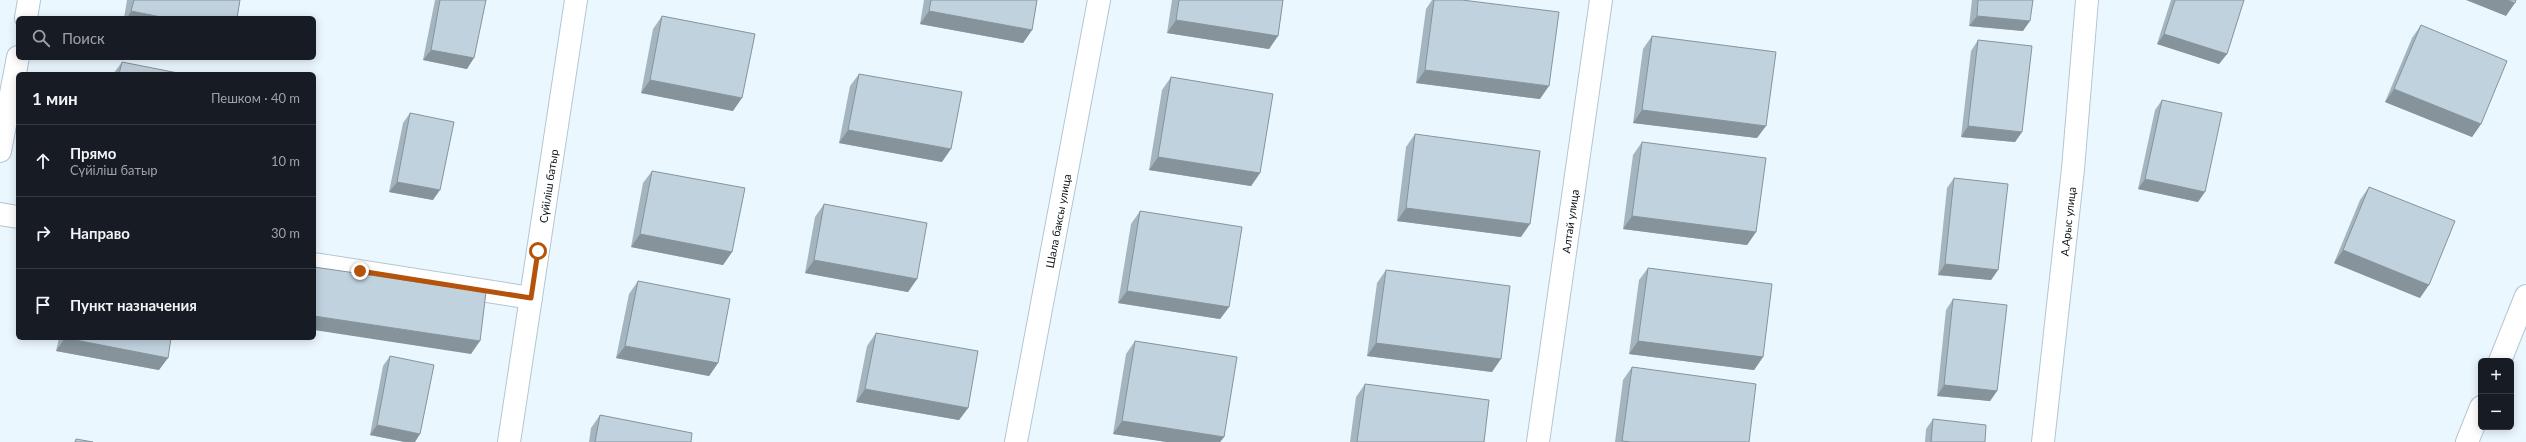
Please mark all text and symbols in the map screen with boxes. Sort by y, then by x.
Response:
search box [16,16,316,60]
icon: search [30,27,52,49]
text: Поиск [62,29,105,47]
text: 1 мин [32,88,78,109]
text: Пешком · 40 m [211,90,300,106]
text: Прямо [70,144,116,162]
street label: Сүйіліш батыр [536,148,560,224]
icon: ahead [32,150,54,172]
text: 10 m [271,153,300,169]
text: Сүйіліш батыр [70,162,158,178]
street label: Шала баксы улица [1042,173,1073,269]
street label: А.Арыс улица [2057,186,2078,257]
street label: Алтай улица [1559,189,1580,254]
icon: right [32,222,54,244]
text: Направо [70,224,130,242]
text: 30 m [271,225,300,241]
route start [529,242,547,260]
route end [351,262,369,280]
icon: arrive [32,294,54,316]
text: Пункт назначения [70,296,197,314]
map controls [2478,358,2514,430]
button: + [2478,358,2514,394]
button: − [2478,394,2514,430]

